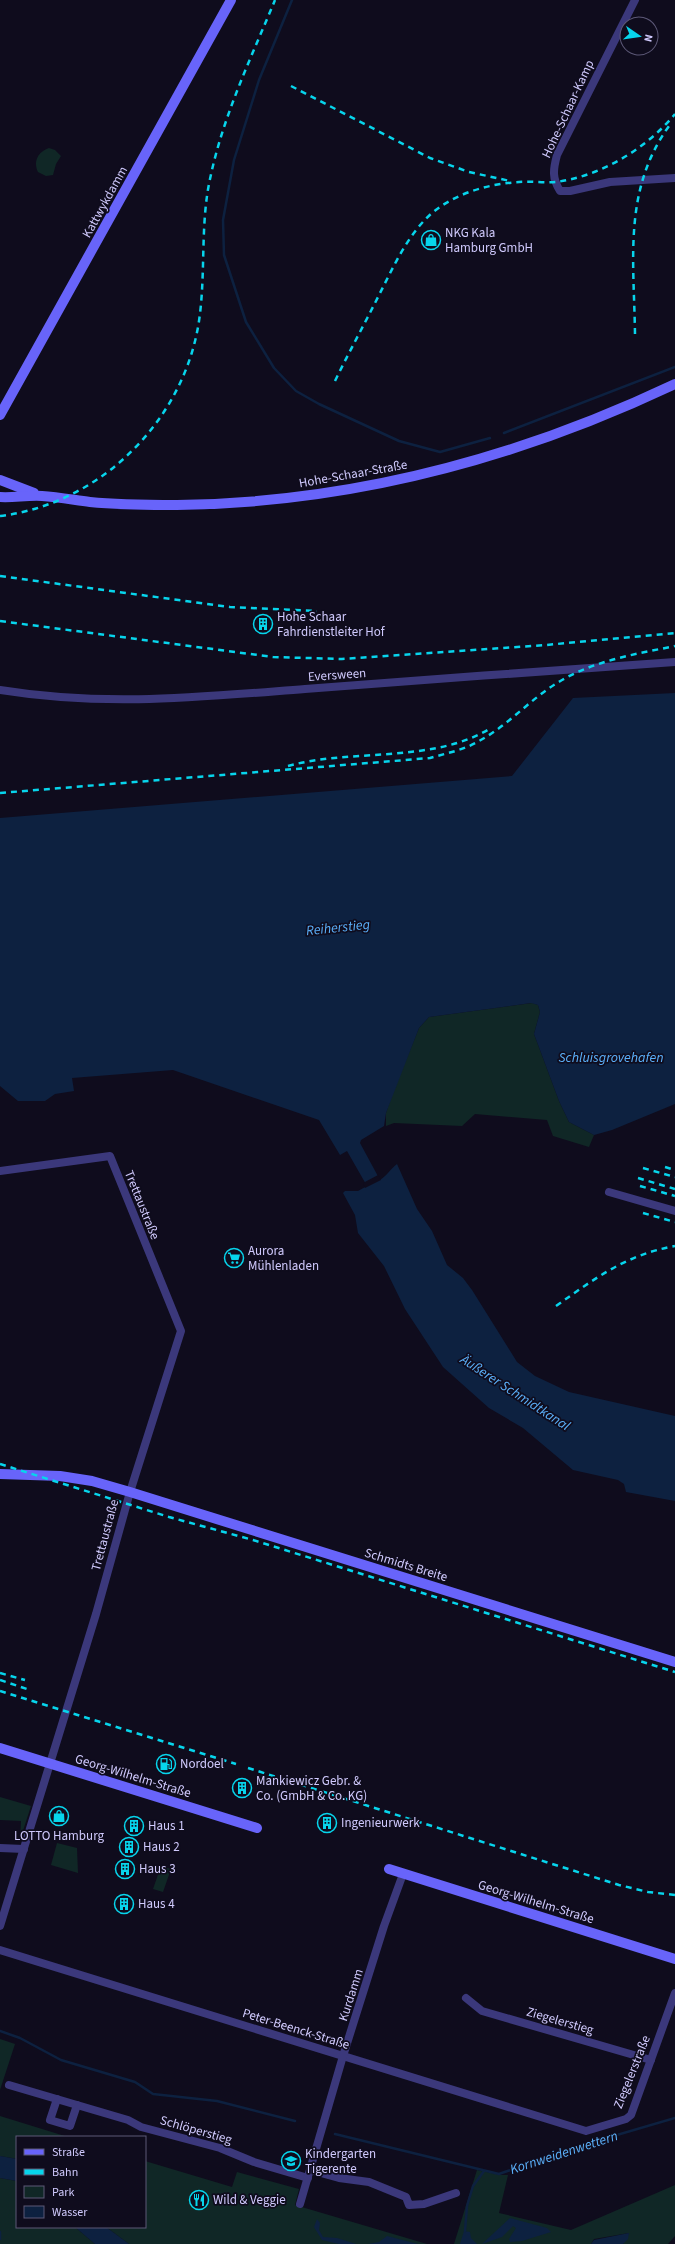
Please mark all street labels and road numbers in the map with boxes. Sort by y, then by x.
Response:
street label: Hohe-Schaar-Kamp [537,57,599,161]
street label: Kattwykdamm [78,163,132,241]
street label: Hohe-Schaar-Straße [297,456,409,492]
street label: Eversween [307,664,367,686]
street label: Trettaustraße [120,1168,164,1242]
street label: Trettaustraße [87,1497,123,1573]
street label: Schmidts Breite [362,1544,450,1586]
street label: Georg-Wilhelm-Straße [73,1750,193,1802]
street label: Georg-Wilhelm-Straße [476,1876,596,1928]
street label: Kurdamm [334,1966,368,2024]
street label: Ziegelerstieg [524,2003,596,2039]
street label: Peter-Beenck-Straße [240,2004,352,2054]
street label: Ziegelerstraße [609,2033,655,2111]
street label: Schlöperstieg [158,2111,235,2149]

